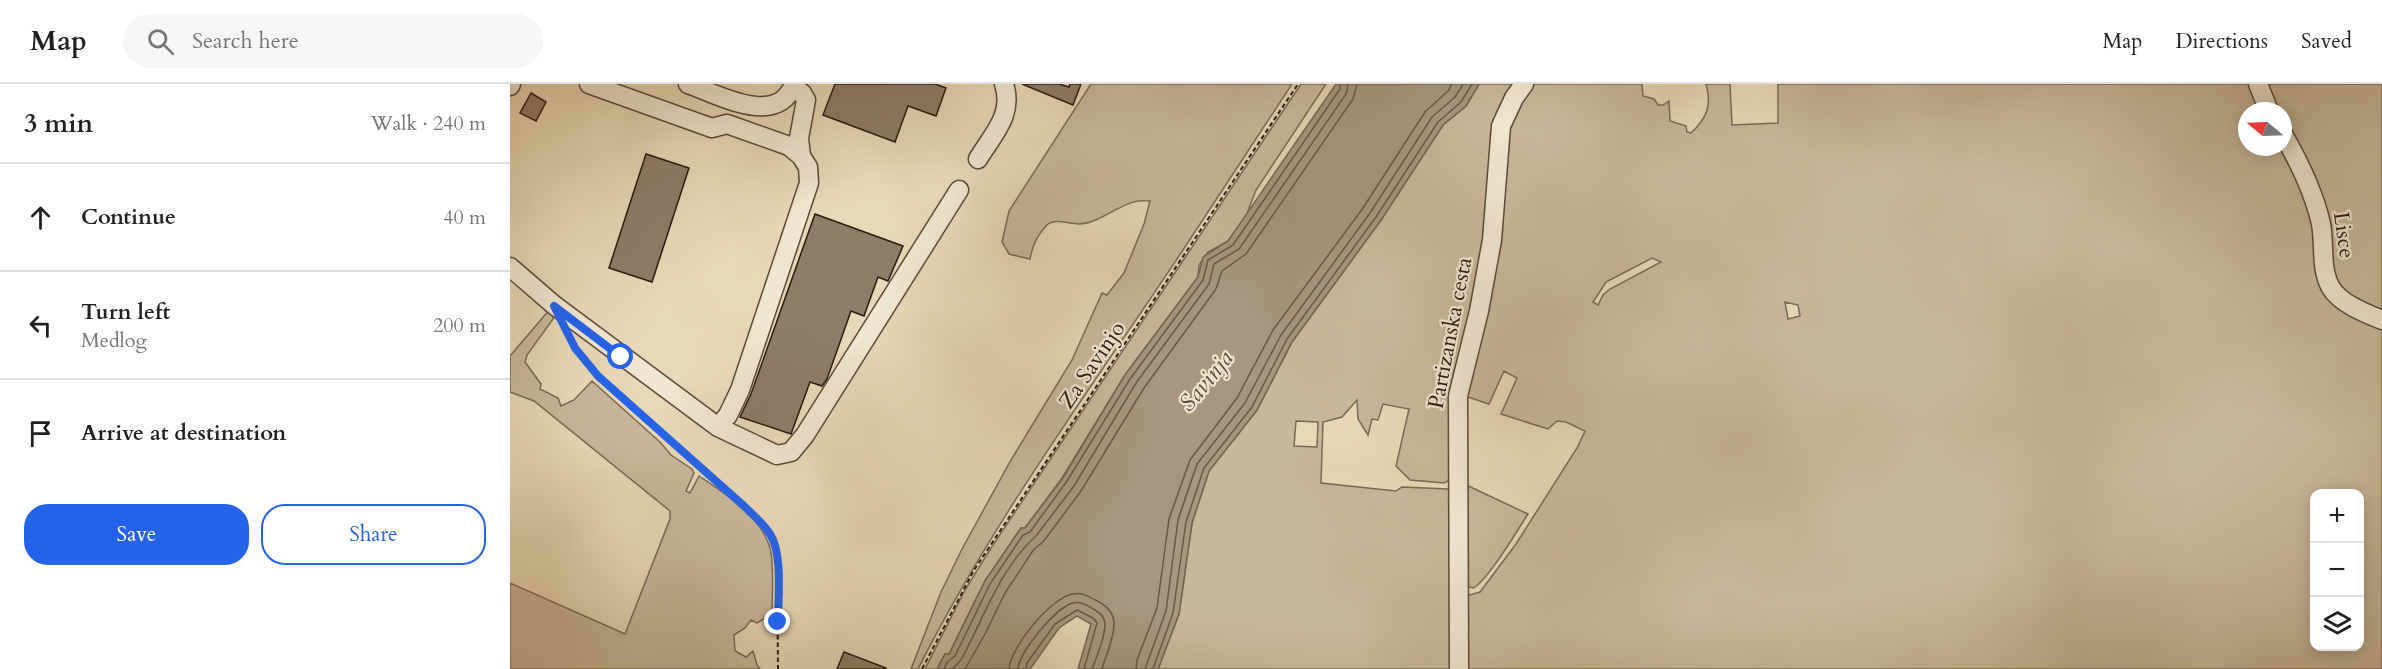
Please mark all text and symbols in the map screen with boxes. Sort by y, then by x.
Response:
search box [123,14,543,68]
text: Map [30,22,87,60]
icon: search [144,25,177,58]
text: Search here [192,26,299,56]
text: Map [2102,27,2142,56]
text: Directions [2175,27,2268,56]
text: Saved [2301,27,2352,56]
north arrow [2238,102,2292,156]
text: 3 min [24,106,93,141]
text: Walk · 240 m [371,110,486,137]
icon: ahead [24,201,57,234]
text: Continue [81,202,176,232]
text: 40 m [443,204,486,231]
street label: Lisce [2326,210,2362,260]
street label: Partizanska cesta [1421,254,1480,411]
text: Turn left [81,297,170,327]
icon: left [24,309,57,342]
text: 200 m [433,312,486,339]
street label: Za Savinjo [1052,315,1132,415]
text: Medlog [81,327,147,354]
route start [607,343,633,369]
water label: Savinja [1171,343,1241,419]
icon: arrive [24,417,57,450]
text: Arrive at destination [81,418,286,448]
map controls [2310,489,2364,651]
button: + [2310,489,2364,543]
button: Save [24,504,249,565]
button: Share [261,504,486,565]
button: − [2310,543,2364,597]
button: layers [2310,597,2364,651]
route end [764,608,790,634]

